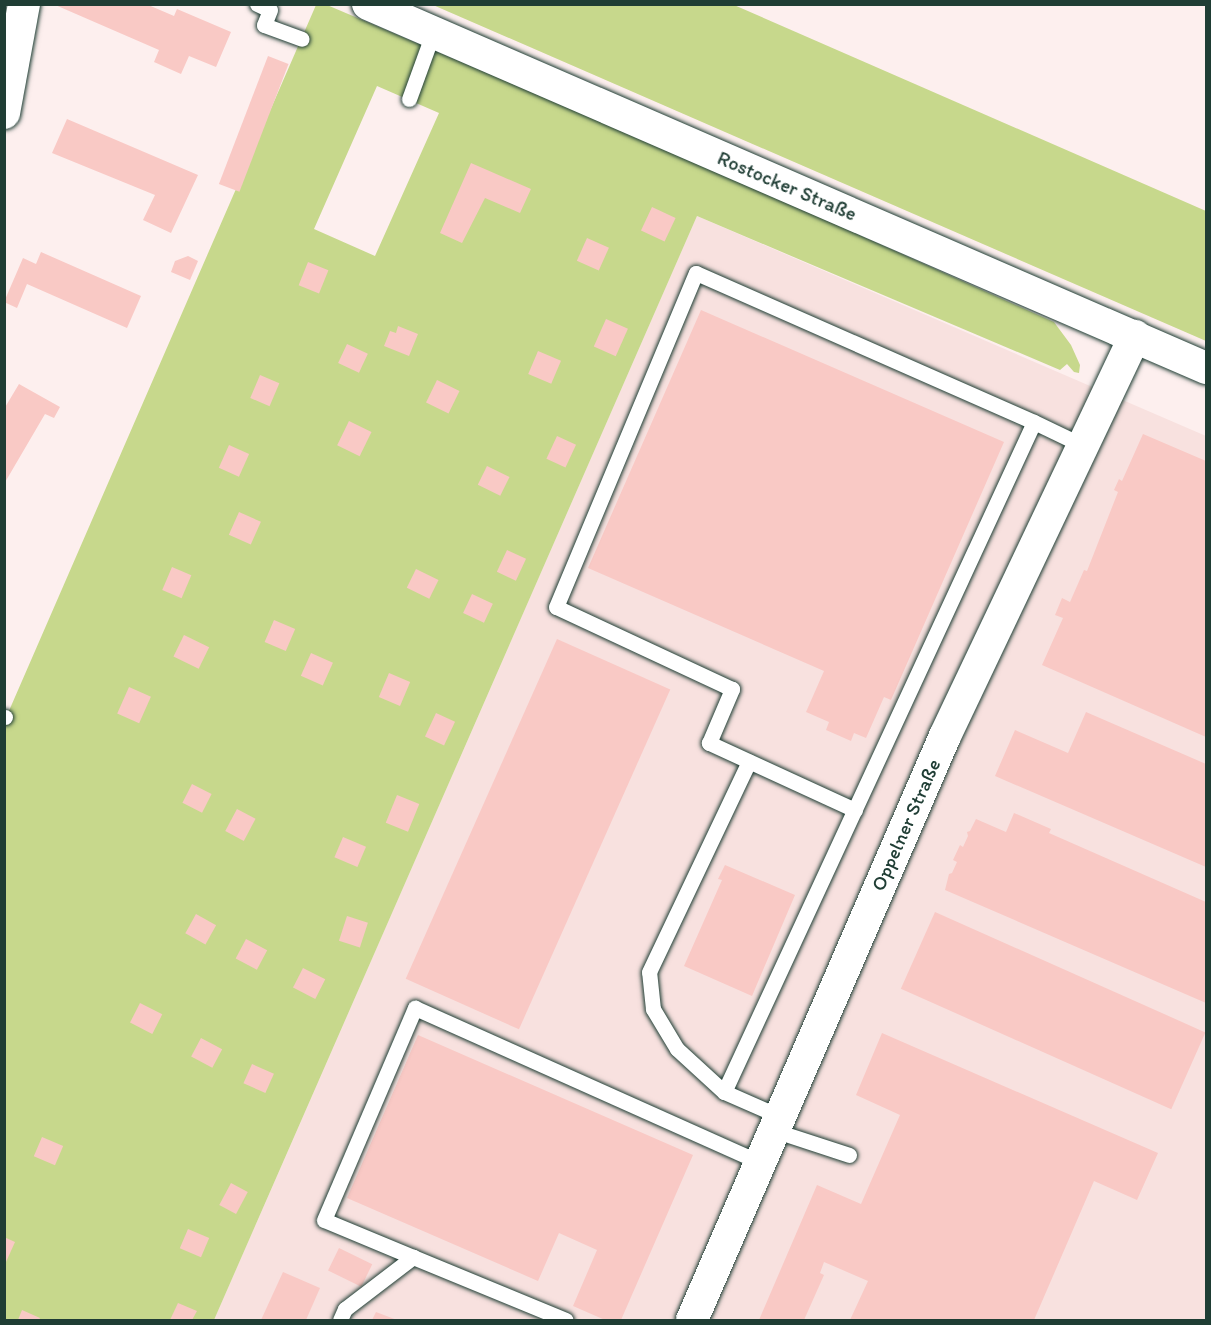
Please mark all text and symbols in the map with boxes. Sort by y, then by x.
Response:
street label: Rostocker Straße [714,146,860,226]
street label: Oppelner Straße [866,756,946,894]

